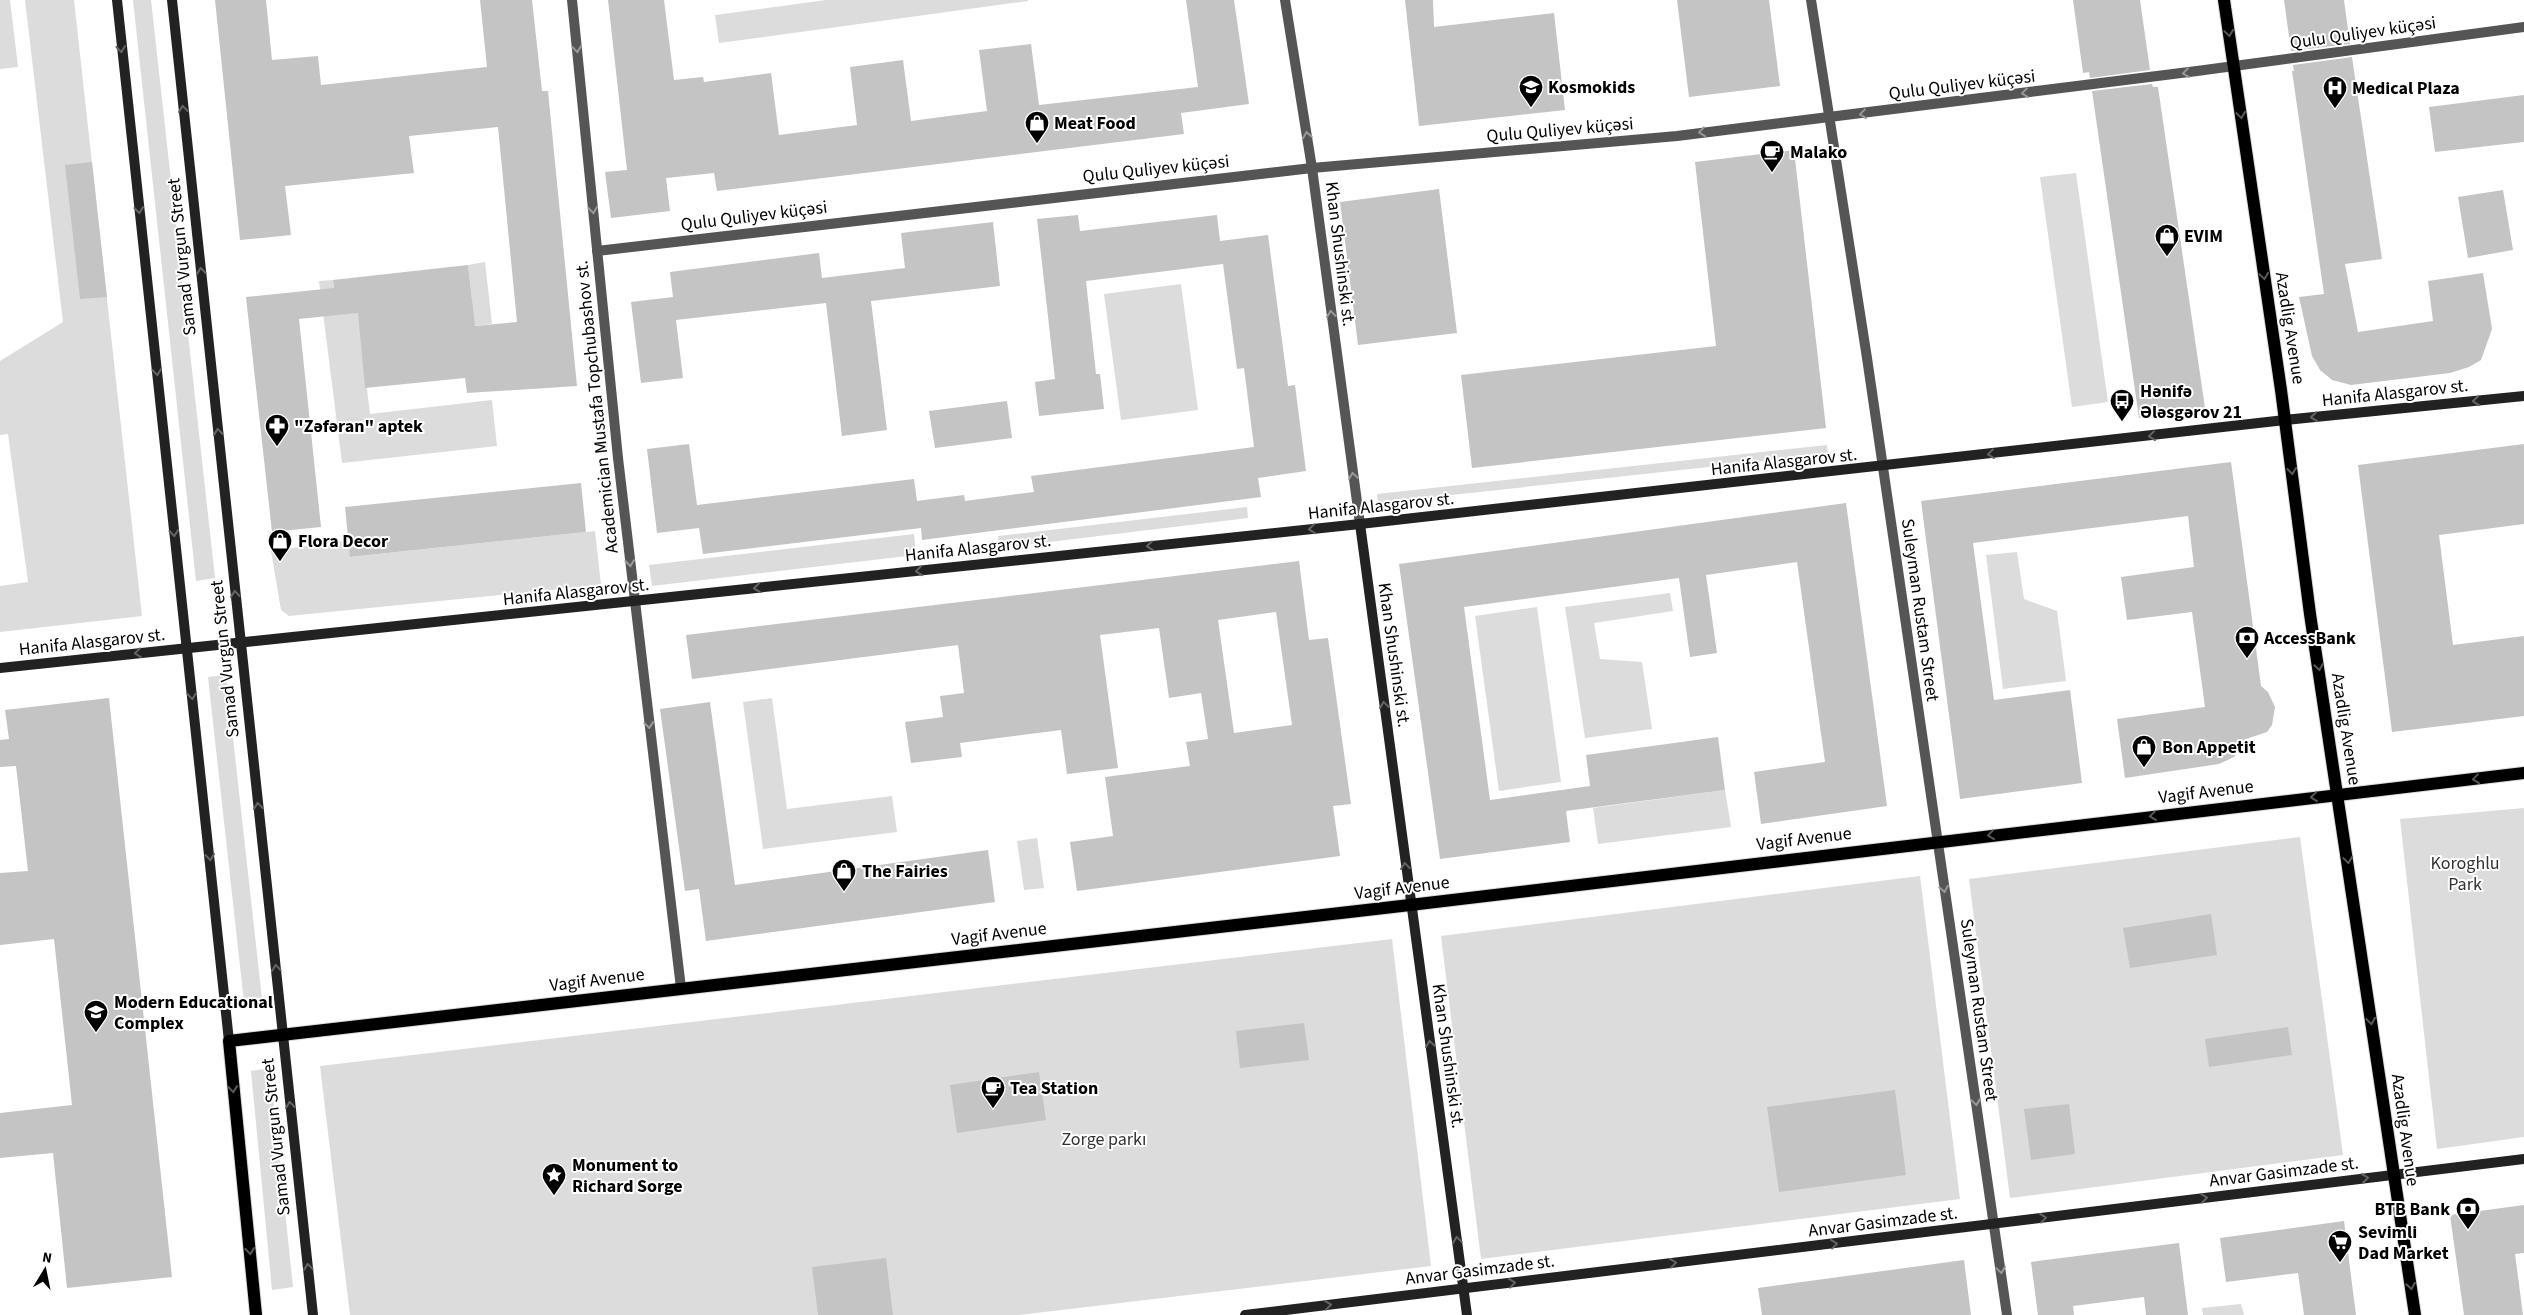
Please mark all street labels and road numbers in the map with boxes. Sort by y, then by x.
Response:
street label: Qulu Quliyev küçəsi [2288,10,2438,56]
street label: Qulu Quliyev küçəsi [1887,64,2037,106]
street label: Qulu Quliyev küçəsi [1485,111,1635,149]
street label: Qulu Quliyev küçəsi [1081,149,1231,189]
street label: Samad Vurgun Street [161,177,203,337]
street label: Khan Shushinski st. [1319,180,1361,328]
street label: Qulu Quliyev küçəsi [679,195,829,237]
street label: Academician Mustafa Topchubashov st. [569,259,625,555]
street label: Azadlig Avenue [2269,270,2311,386]
street label: Hanifa Alasgarov st. [2321,373,2469,413]
street label: Hanifa Alasgarov st. [1710,442,1858,482]
street label: Hanifa Alasgarov st. [1307,486,1455,526]
street label: Suleyman Rustam Street [1895,517,1945,703]
street label: Hanifa Alasgarov st. [904,528,1052,568]
street label: Hanifa Alasgarov st. [502,572,650,612]
street label: Samad Vurgun Street [204,579,246,739]
street label: Khan Shushinski st. [1371,581,1417,729]
street label: Hanifa Alasgarov st. [18,622,166,662]
street label: Azadlig Avenue [2325,671,2367,787]
street label: Vagif Avenue [2157,774,2255,810]
street label: Vagif Avenue [1755,821,1853,857]
street label: Vagif Avenue [1353,870,1451,906]
street label: Vagif Avenue [950,916,1048,952]
street label: Suleyman Rustam Street [1954,917,2004,1103]
street label: Vagif Avenue [548,962,646,998]
street label: Khan Shushinski st. [1425,982,1471,1130]
street label: Samad Vurgun Street [255,1057,297,1217]
street label: Azadlig Avenue [2385,1072,2425,1188]
street label: Anvar Gasimzade st. [2208,1150,2360,1194]
street label: Anvar Gasimzade st. [1807,1200,1959,1244]
street label: Anvar Gasimzade st. [1404,1248,1556,1292]

